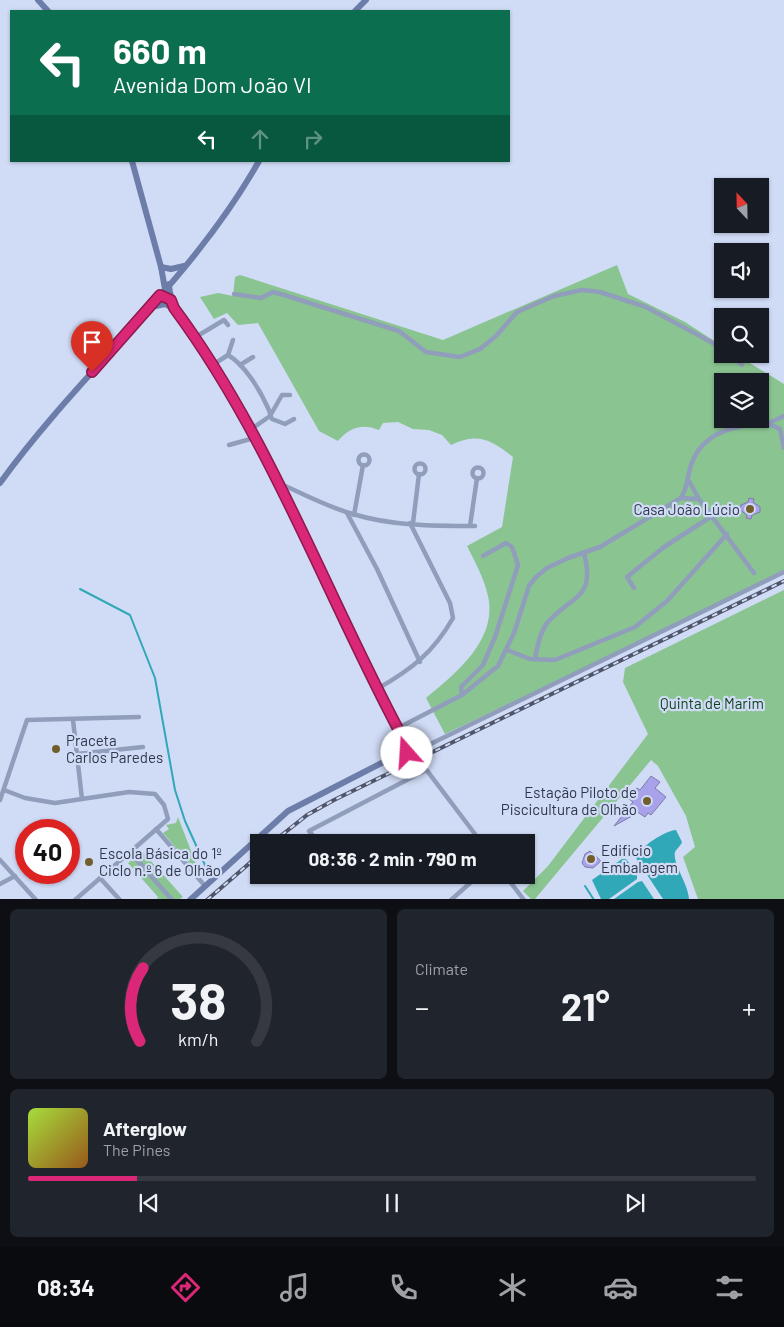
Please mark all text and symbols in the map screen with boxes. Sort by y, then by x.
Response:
text: 660 m [113,29,207,71]
icon: left [30,30,95,95]
text: Avenida Dom João VI [113,71,312,97]
icon: left [193,125,221,153]
icon: ahead [246,125,274,153]
icon: right [299,125,327,153]
north arrow [714,178,769,232]
map controls [714,178,769,428]
button: sound [714,243,769,298]
button: search [714,308,769,363]
pin [71,321,113,372]
icon: arrive [78,328,106,356]
button: layers [714,373,769,428]
place label: Casa João Lúcio [633,500,740,518]
marker: Casa João Lúcio [744,503,756,515]
park label: Quinta de Marim [660,694,764,712]
position arrow [380,726,432,778]
place label: Praceta Carlos Paredes [66,731,163,766]
marker: Praceta Carlos Paredes [50,743,62,755]
place label: Estação Piloto de Piscicultura de Olhão [501,783,637,818]
marker: Estação Piloto de Piscicultura de Olhão [641,795,653,807]
speed limit sign: 40 [15,819,80,884]
place label: Edificio Embalagem [601,841,678,876]
place label: Escola Básica do 1º Ciclo n.º 6 de Olhão [99,844,222,879]
text: 08:36 · 2 min · 790 m [308,847,477,870]
marker: Edificio Embalagem [585,853,597,865]
marker: Escola Básica do 1º Ciclo n.º 6 de Olhão [83,856,95,868]
text: Climate [415,959,468,978]
text: 38 [170,968,227,1030]
text: 21° [561,983,610,1029]
text: − [415,990,429,1024]
text: + [742,990,756,1024]
text: km/h [178,1028,219,1050]
text: Afterglow [103,1117,187,1140]
text: The Pines [103,1140,171,1159]
icon: previous [135,1189,163,1217]
icon: pause [378,1189,406,1217]
icon: next [621,1189,649,1217]
icon: directions [168,1270,203,1305]
icon: music [277,1270,312,1305]
icon: phone [386,1270,421,1305]
icon: climate [495,1270,530,1305]
icon: car [603,1270,638,1305]
icon: filters [712,1270,747,1305]
text: 08:34 [37,1274,95,1300]

